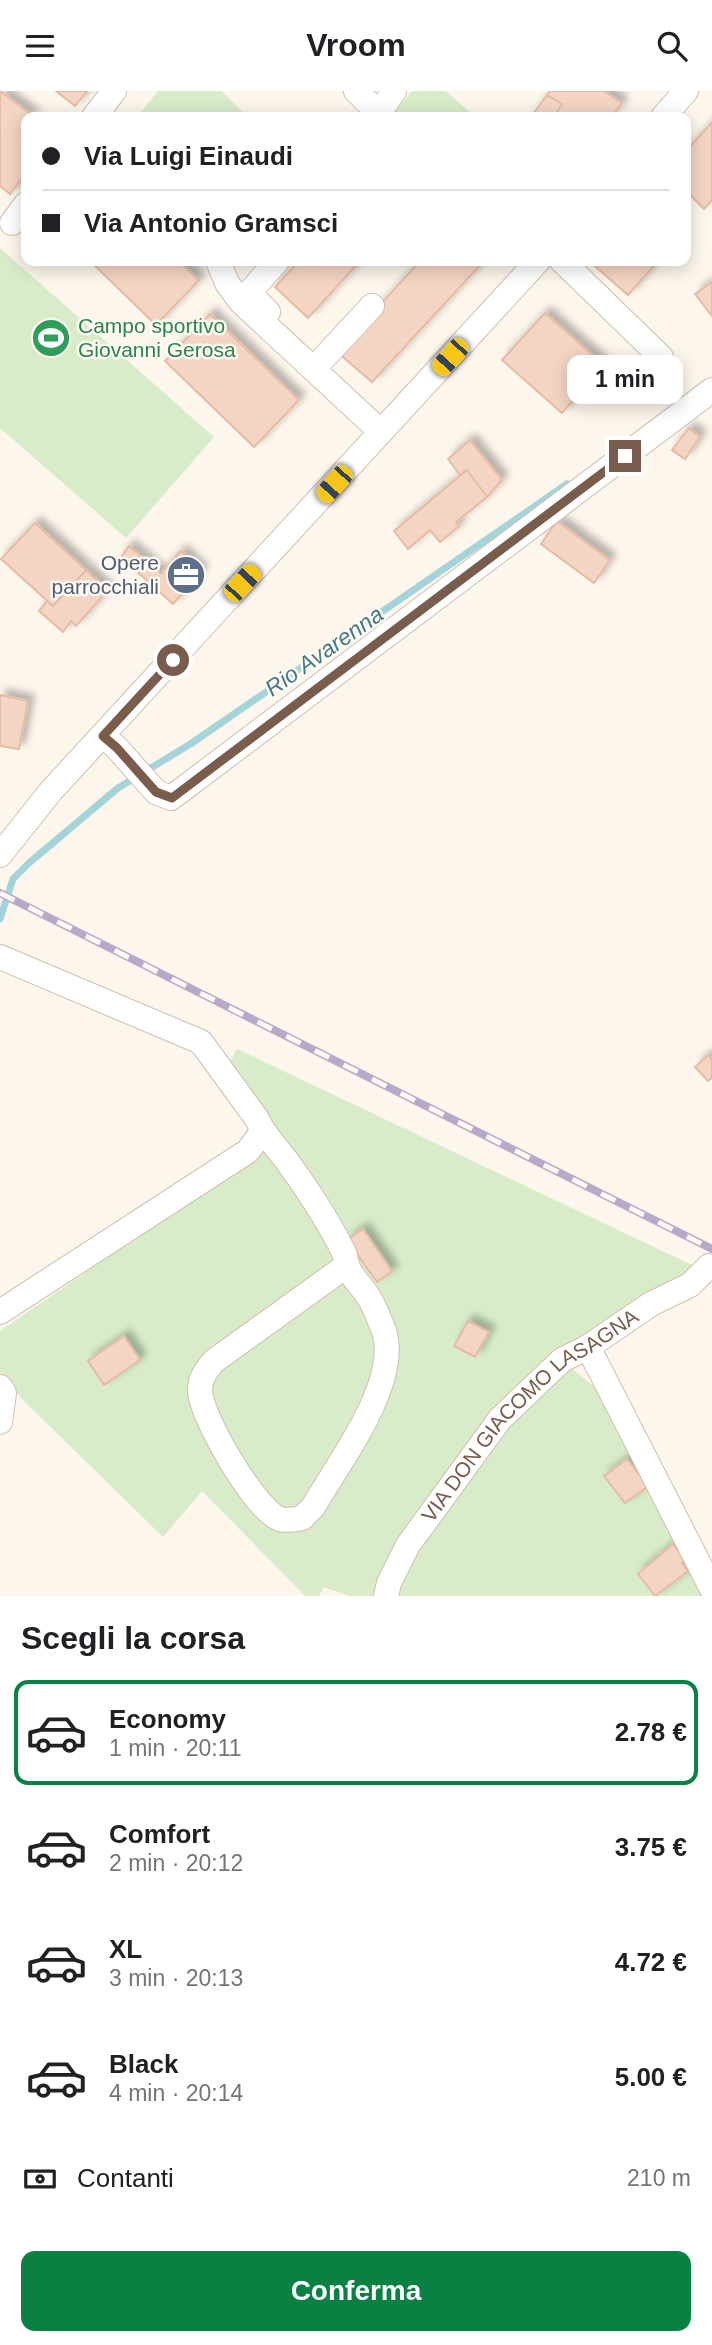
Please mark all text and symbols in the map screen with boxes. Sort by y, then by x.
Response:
icon: menu [21,27,59,65]
text: Vroom [306,27,406,63]
icon: search [653,27,691,65]
text: Via Luigi Einaudi [84,141,293,171]
text: Via Antonio Gramsci [84,208,338,238]
place label: Campo sportivo Giovanni Gerosa [78,314,236,361]
sports icon: Campo sportivo Giovanni Gerosa [30,317,72,359]
car [429,334,472,380]
callout: 1 min [567,355,683,403]
text: 1 min [595,366,655,392]
route end [609,440,641,472]
car [313,461,356,507]
place label: Opere parrocchiali [52,551,159,598]
office icon: Opere parrocchiali [165,554,207,596]
car [220,560,265,606]
water label: Rio Avarenna [260,601,388,701]
route start [157,644,189,676]
street label: VIA DON GIACOMO LASAGNA [417,1304,642,1526]
text: Scegli la corsa [21,1620,245,1656]
icon: car [25,1701,88,1764]
text: Economy [109,1704,226,1734]
text: 2.78 € [615,1717,687,1747]
text: 1 min · 20:11 [109,1735,242,1761]
icon: car [25,1816,88,1879]
text: Comfort [109,1819,210,1849]
text: 3.75 € [615,1832,687,1862]
text: 2 min · 20:12 [109,1850,243,1876]
icon: car [25,1931,88,1994]
text: XL [109,1934,142,1964]
text: 4.72 € [615,1947,687,1977]
text: 3 min · 20:13 [109,1965,243,1991]
icon: car [25,2046,88,2109]
text: Black [109,2049,178,2079]
text: 5.00 € [615,2062,687,2092]
text: 4 min · 20:14 [109,2080,243,2106]
icon: cash [21,2160,59,2198]
text: Contanti [77,2163,174,2193]
text: 210 m [627,2165,691,2191]
button: Conferma [21,2251,691,2331]

